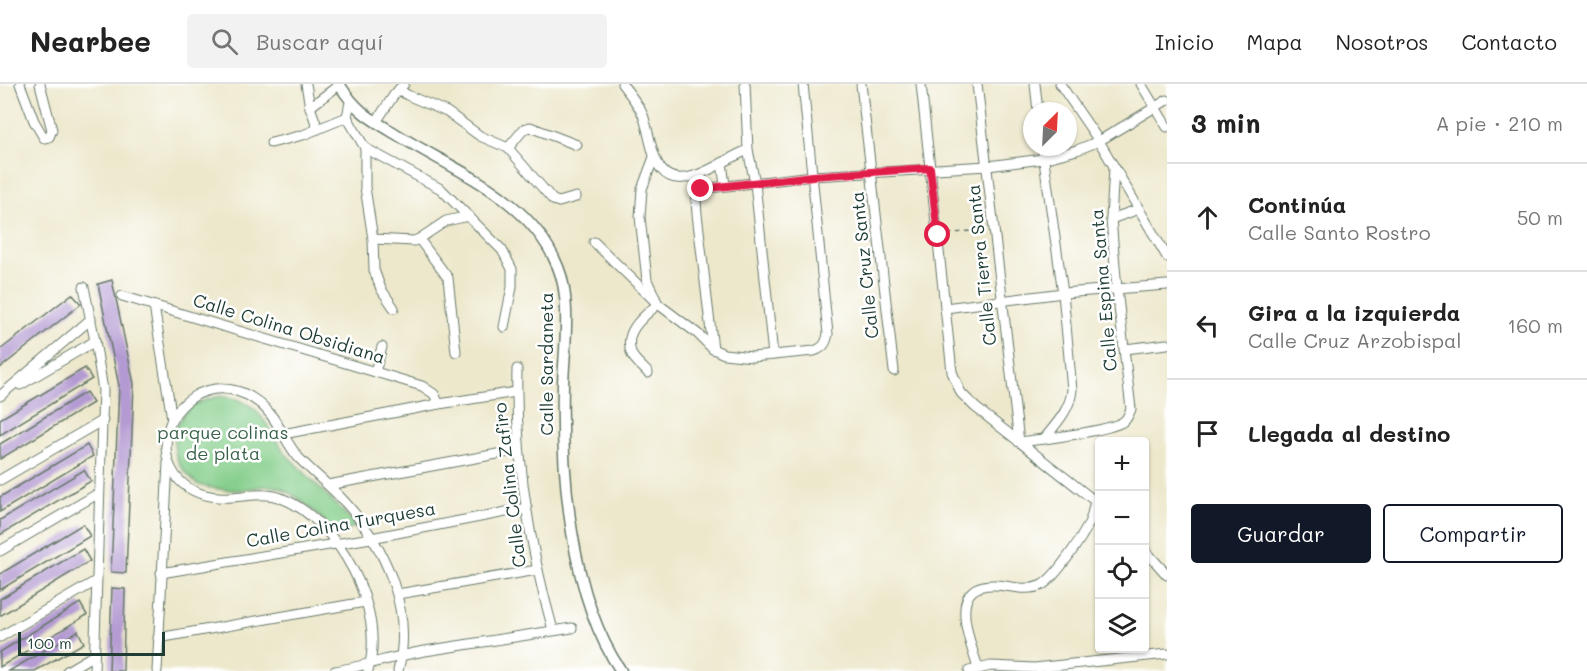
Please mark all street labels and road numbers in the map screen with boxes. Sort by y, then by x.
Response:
street label: Calle Tierra Santa [961,183,1001,347]
street label: Calle Cruz Santa [844,190,884,340]
street label: Calle Espina Santa [1084,208,1122,372]
street label: Calle Colina Obsidiana [190,287,388,369]
street label: Calle Sardaneta [534,292,558,436]
street label: Calle Colina Zafiro [487,401,531,569]
street label: Calle Colina Turquesa [244,496,437,552]

